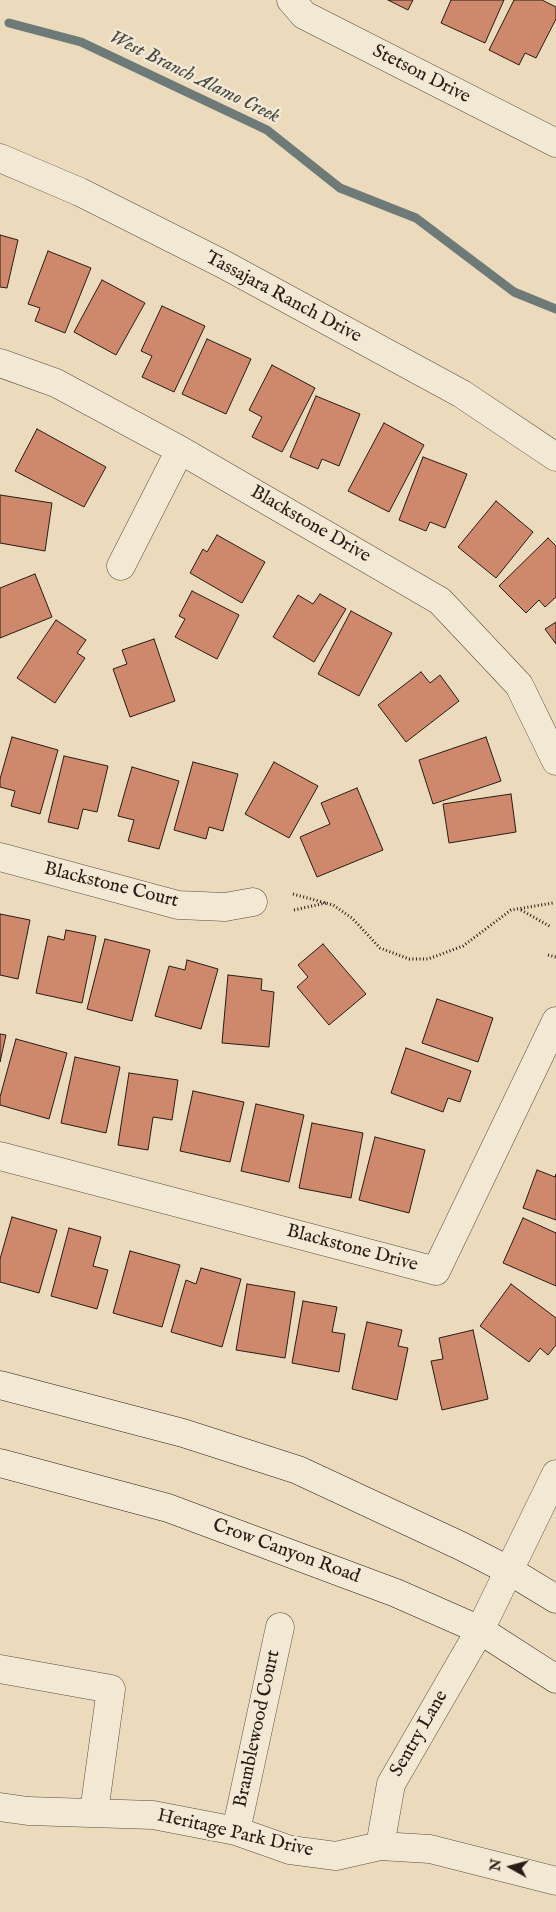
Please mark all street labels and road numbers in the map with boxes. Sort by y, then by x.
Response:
street label: Stetson Drive [368,41,474,109]
street label: Tassajara Ranch Drive [201,247,365,349]
street label: Blackstone Drive [246,481,374,569]
street label: Blackstone Court [41,858,181,914]
street label: Blackstone Drive [284,1221,420,1277]
street label: Crow Canyon Road [209,1515,363,1589]
street label: Bramblewood Court [230,1648,286,1810]
street label: Sentry Lane [386,1687,454,1781]
street label: Heritage Park Drive [155,1805,315,1863]

